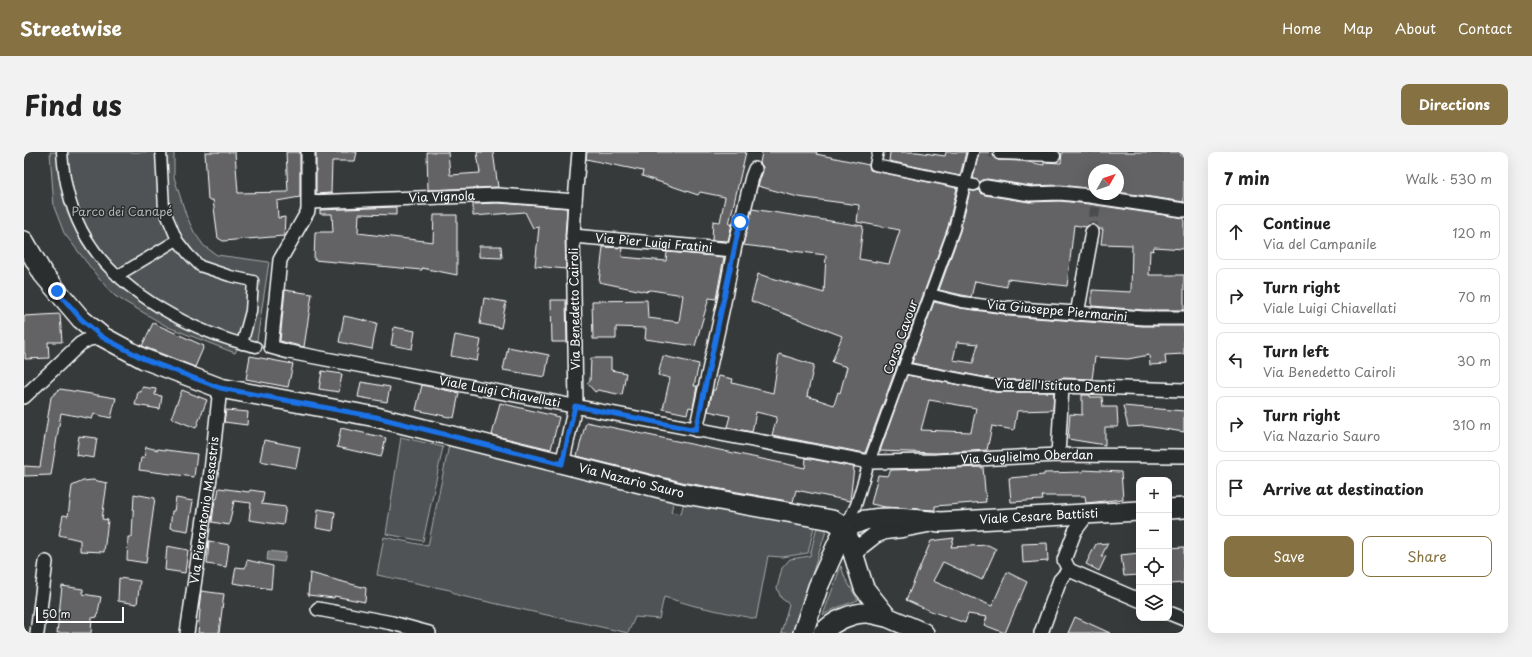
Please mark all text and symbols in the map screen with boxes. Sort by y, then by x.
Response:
text: Streetwise [20,14,122,42]
text: Home [1282,18,1321,39]
text: Map [1343,18,1373,39]
text: About [1395,18,1436,39]
text: Contact [1458,18,1512,39]
text: Find us [24,83,122,126]
button: Directions [1401,84,1508,125]
north arrow [1088,164,1124,200]
text: 7 min [1224,165,1270,191]
text: Walk · 530 m [1405,169,1492,188]
street label: Via Vignola [408,186,476,206]
park label: Parco dei Canapé [71,202,173,220]
text: Continue [1263,211,1331,234]
route start [731,213,749,231]
icon: ahead [1225,221,1247,243]
text: 120 m [1452,223,1491,242]
street label: Via Pier Luigi Fratini [594,228,713,256]
text: Via del Campanile [1263,234,1377,253]
street label: Via Benedetto Cairoli [564,248,584,370]
text: Turn right [1263,275,1340,298]
route end [48,282,66,300]
icon: right [1225,285,1247,307]
text: 70 m [1458,287,1491,306]
street label: Via Giuseppe Piermarini [986,295,1128,325]
street label: Corso Cavour [878,296,922,377]
text: Viale Luigi Chiavellati [1263,298,1397,317]
text: Turn left [1263,339,1329,362]
icon: left [1225,349,1247,371]
text: 30 m [1457,351,1491,370]
text: Via Benedetto Cairoli [1263,362,1396,381]
street label: Viale Luigi Chiavellati [438,371,562,411]
street label: Via dell'Istituto Denti [994,374,1116,396]
text: Turn right [1263,403,1340,426]
icon: right [1225,413,1247,435]
text: 310 m [1452,415,1491,434]
text: Via Nazario Sauro [1263,426,1380,445]
street label: Via Pierantonio Mesastris [184,435,223,585]
street label: Via Guglielmo Oberdan [960,445,1093,468]
street label: Via Nazario Sauro [577,458,686,502]
map controls [1136,477,1172,621]
button: + [1136,477,1172,513]
icon: arrive [1225,477,1247,499]
text: Arrive at destination [1263,477,1424,500]
street label: Viale Cesare Battisti [979,503,1099,528]
button: − [1136,513,1172,549]
button: Save [1224,536,1354,577]
button: Share [1362,536,1492,577]
button: locate [1136,549,1172,585]
button: layers [1136,585,1172,621]
scale bar [36,605,124,624]
text: 50 m [42,605,71,622]

